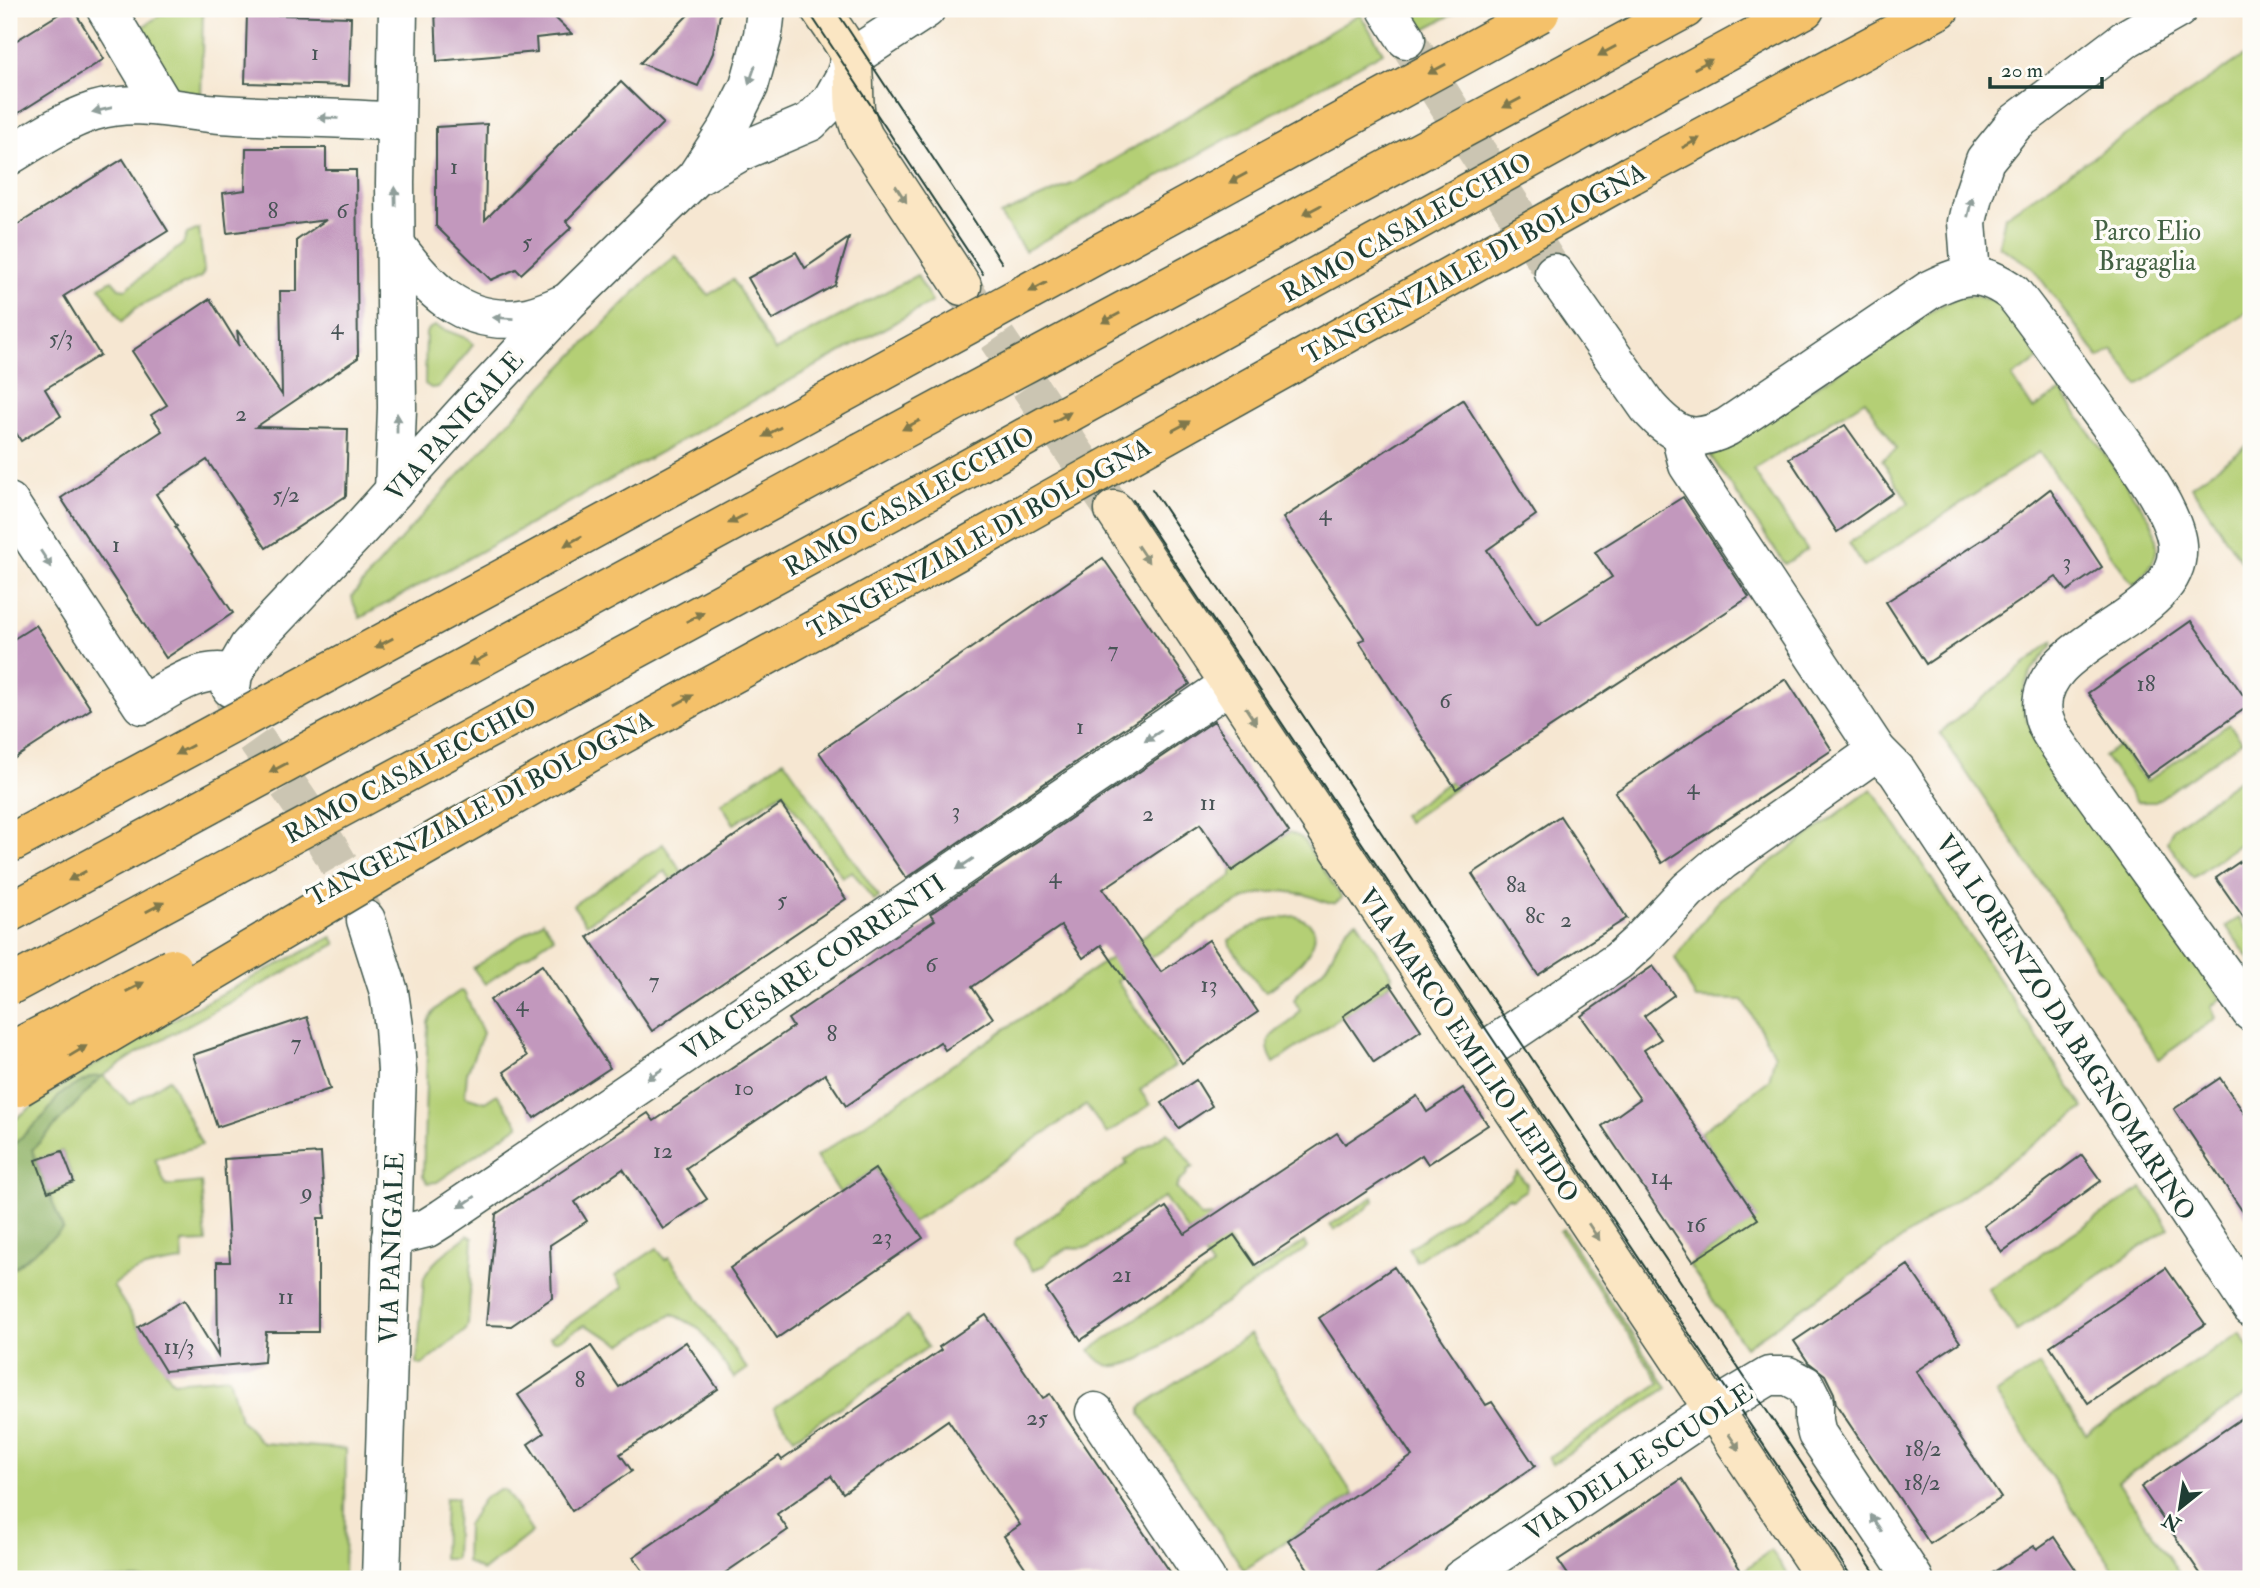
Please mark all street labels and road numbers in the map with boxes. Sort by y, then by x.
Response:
street label: RAMO CASALECCHIO [1276,146,1537,310]
street label: TANGENZIALE DI BOLOGNA [1297,156,1652,372]
street label: VIA PANIGALE [379,345,531,508]
street label: RAMO CASALECCHIO [779,420,1040,584]
street label: TANGENZIALE DI BOLOGNA [802,431,1157,647]
street label: RAMO CASALECCHIO [279,691,542,851]
street label: TANGENZIALE DI BOLOGNA [302,704,659,914]
street label: VIA LORENZO DA BAGNOMARINO [1928,829,2202,1227]
street label: VIA CESARE CORRENTI [676,867,952,1068]
street label: VIA MARCO EMILIO LEPIDO [1351,882,1585,1209]
street label: VIA PANIGALE [373,1152,411,1344]
street label: VIA DELLE SCUOLE [1518,1377,1759,1549]

